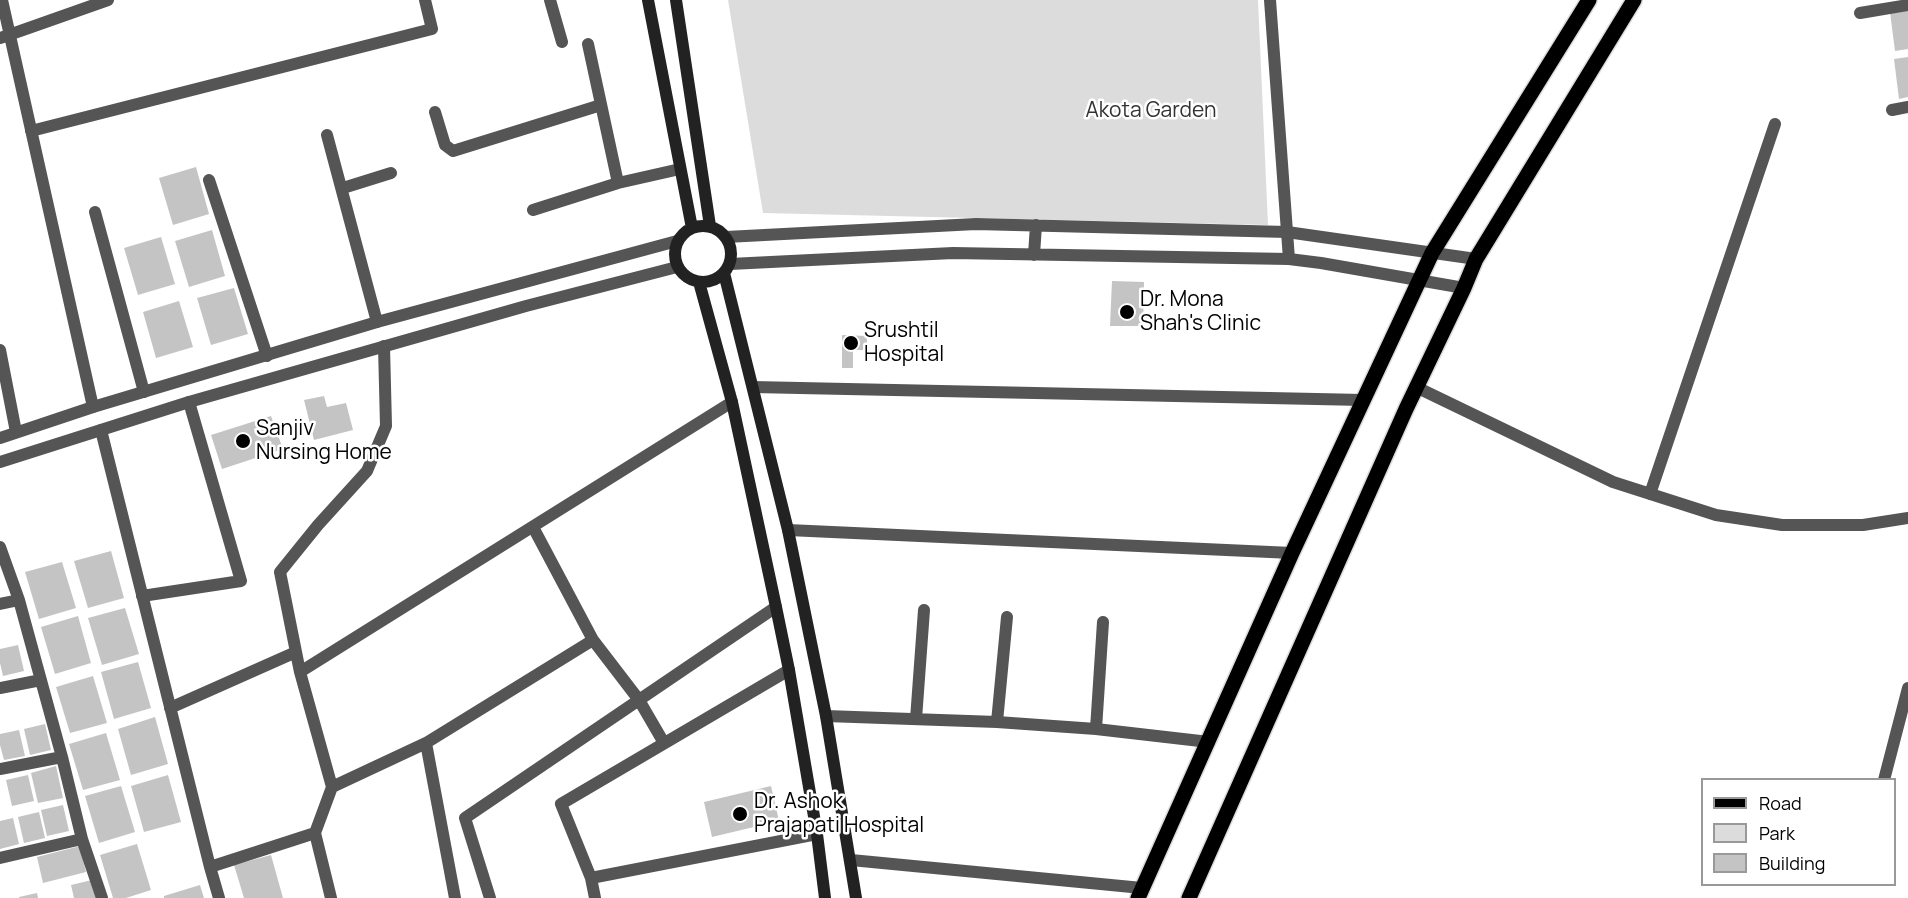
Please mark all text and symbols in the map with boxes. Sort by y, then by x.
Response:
park label: Akota Garden [1086,98,1216,124]
place label: Dr. Mona Shah's Clinic [1140,287,1261,337]
marker: Dr. Mona Shah's Clinic [1118,303,1136,321]
place label: Srushtil Hospital [864,318,944,368]
marker: Srushtil Hospital [842,334,860,352]
place label: Sanjiv Nursing Home [256,416,392,466]
marker: Sanjiv Nursing Home [234,432,252,450]
legend [1701,778,1896,886]
place label: Dr. Ashok Prajapati Hospital [754,789,924,839]
text: Road [1759,791,1802,815]
marker: Dr. Ashok Prajapati Hospital [731,805,749,823]
text: Park [1759,821,1795,845]
text: Building [1759,851,1825,875]

